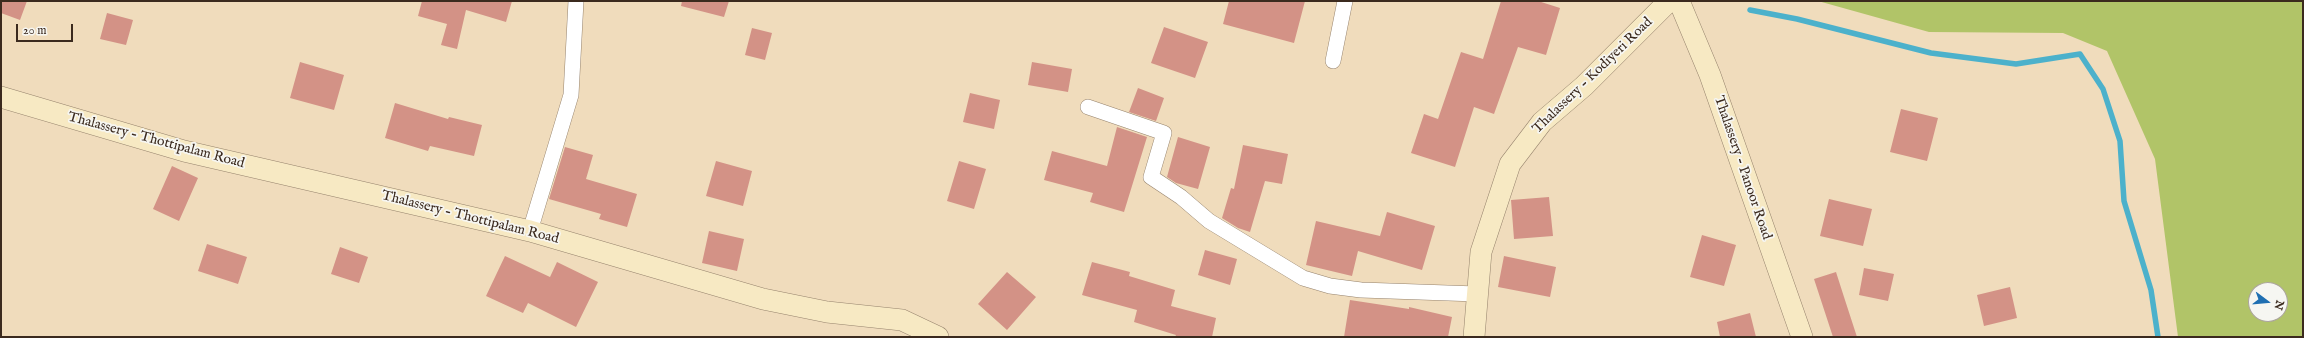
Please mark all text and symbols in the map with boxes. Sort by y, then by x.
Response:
street label: Thalassery - Kodiyeri Road [1530,14,1656,138]
scale bar [18,16,75,42]
text: 20 m [23,23,46,38]
street label: Thalassery - Panoor Road [1709,94,1775,242]
street label: Thalassery - Thottipalam Road [66,109,246,173]
street label: Thalassery - Thottipalam Road [380,188,560,248]
north arrow [2248,282,2288,322]
text: N [2271,299,2287,312]

